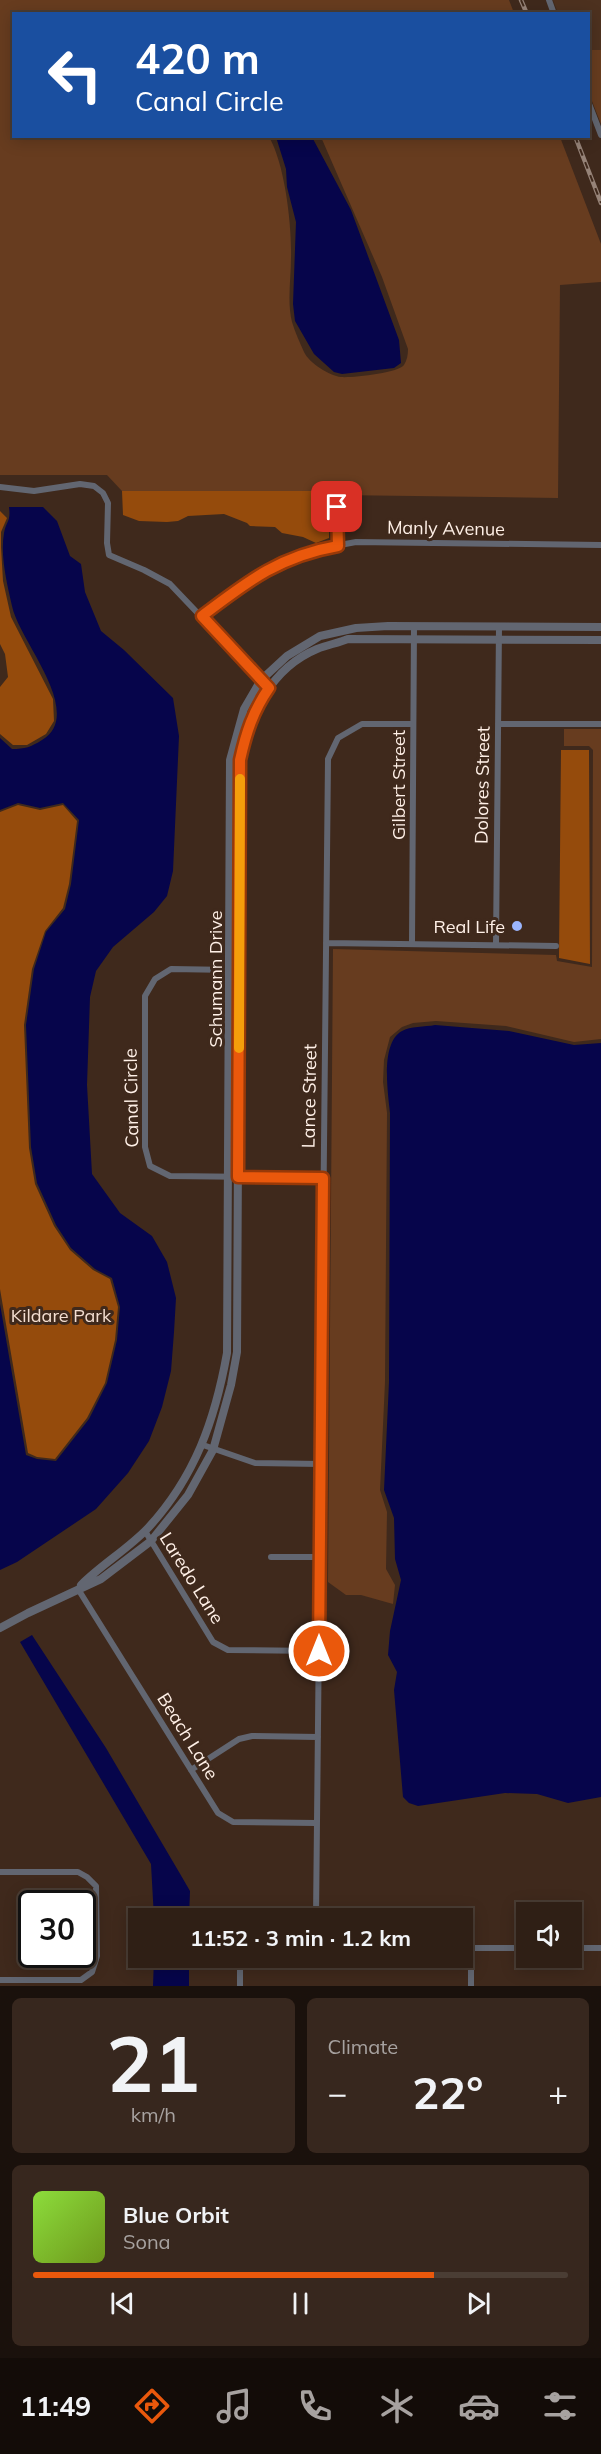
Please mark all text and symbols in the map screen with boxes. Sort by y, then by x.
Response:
text: 420 m [135,32,260,85]
icon: left [36,36,114,114]
text: Canal Circle [135,84,284,118]
pin [311,481,362,532]
icon: arrive [320,490,353,523]
street label: Manly Avenue [387,515,505,541]
street label: Dolores Street [469,726,495,844]
street label: Gilbert Street [387,730,410,840]
street label: Schumann Drive [204,911,227,1047]
place label: Real Life [433,915,505,938]
marker: Real Life [510,919,524,933]
street label: Lance Street [297,1044,321,1148]
street label: Canal Circle [119,1048,143,1148]
park label: Kildare Park [11,1304,112,1327]
street label: Laredo Lane [155,1528,229,1628]
position arrow [287,1619,351,1683]
street label: Beach Lane [152,1688,224,1784]
speed limit sign: 30 [18,1890,96,1968]
map controls [516,1902,582,1968]
button: sound [516,1902,582,1968]
text: 11:52 · 3 min · 1.2 km [190,1924,411,1952]
text: 21 [106,2014,200,2112]
text: Climate [328,2034,398,2059]
text: 22° [412,2064,483,2120]
text: − [328,2072,347,2113]
text: + [548,2072,568,2113]
text: km/h [131,2102,176,2127]
text: Blue Orbit [123,2201,229,2229]
text: Sona [123,2229,171,2254]
icon: previous [106,2287,139,2320]
icon: pause [284,2287,317,2320]
icon: next [462,2287,495,2320]
icon: directions [131,2385,173,2427]
icon: music [213,2385,255,2427]
icon: phone [294,2385,336,2427]
icon: climate [376,2385,418,2427]
icon: car [458,2385,500,2427]
icon: filters [539,2385,581,2427]
text: 11:49 [20,2389,91,2423]

